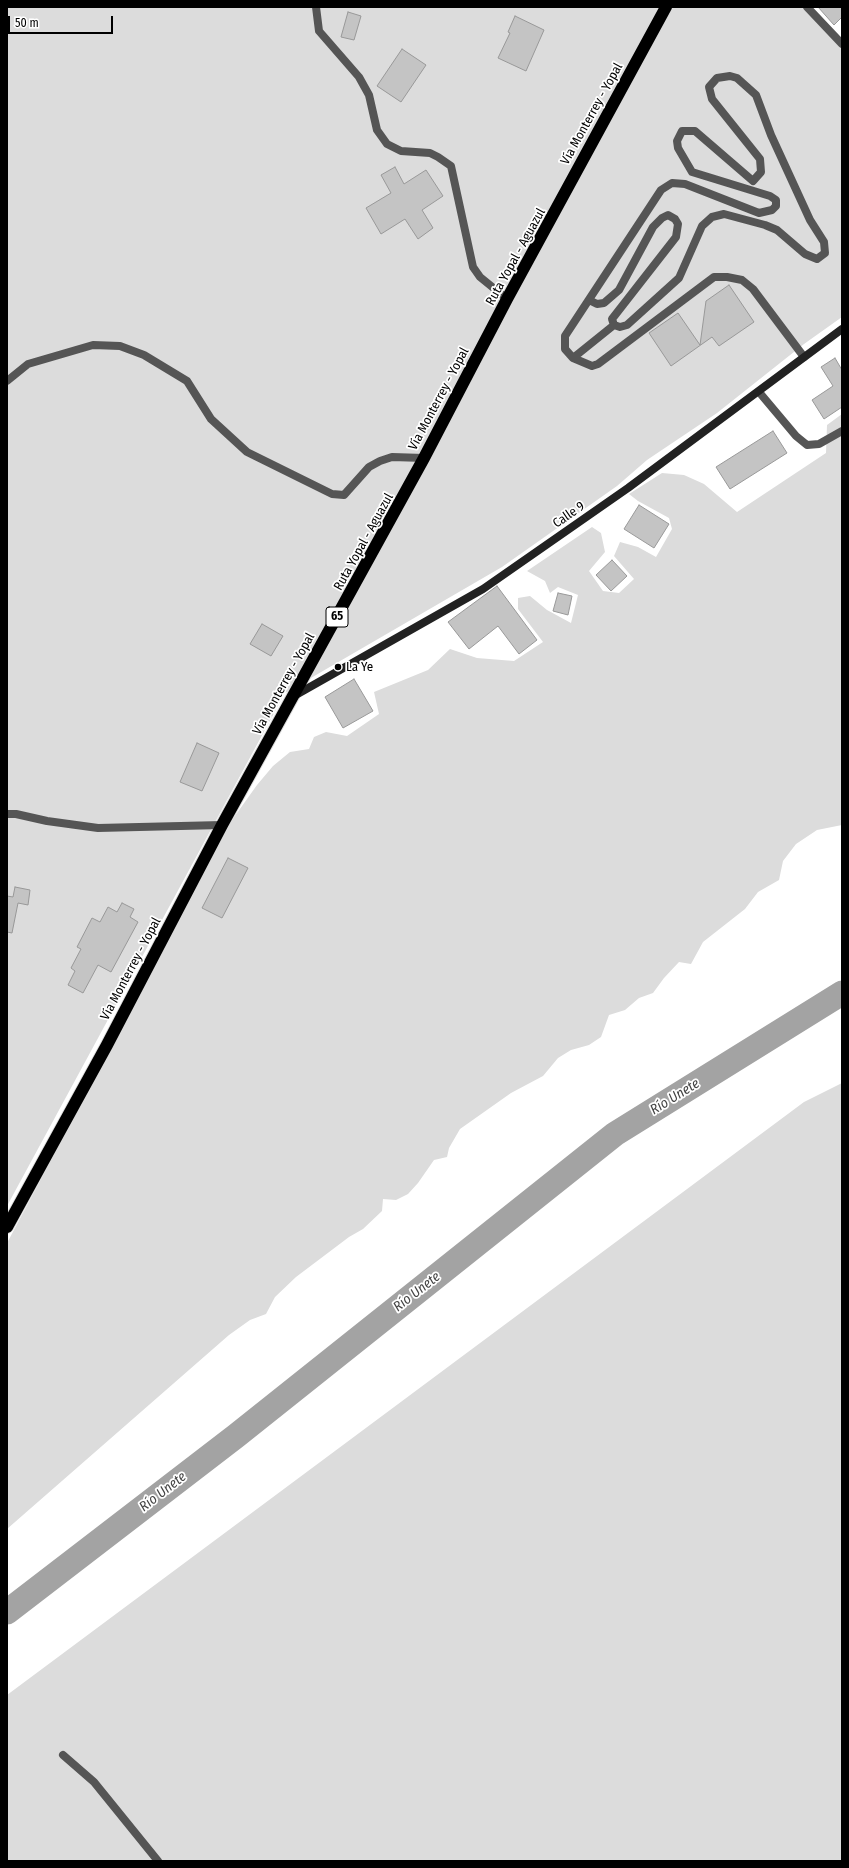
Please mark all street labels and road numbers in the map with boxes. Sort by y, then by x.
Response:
street label: Vía Monterrey - Yopal [558,61,626,167]
street label: Ruta Yopal - Aguazul [483,206,549,308]
street label: Vía Monterrey - Yopal [405,345,473,453]
street label: Ruta Yopal - Aguazul [331,491,397,593]
street label: Calle 9 [550,498,588,532]
road number: 65 [326,607,348,627]
street label: Vía Monterrey - Yopal [250,631,318,737]
street label: Vía Monterrey - Yopal [97,915,165,1023]

